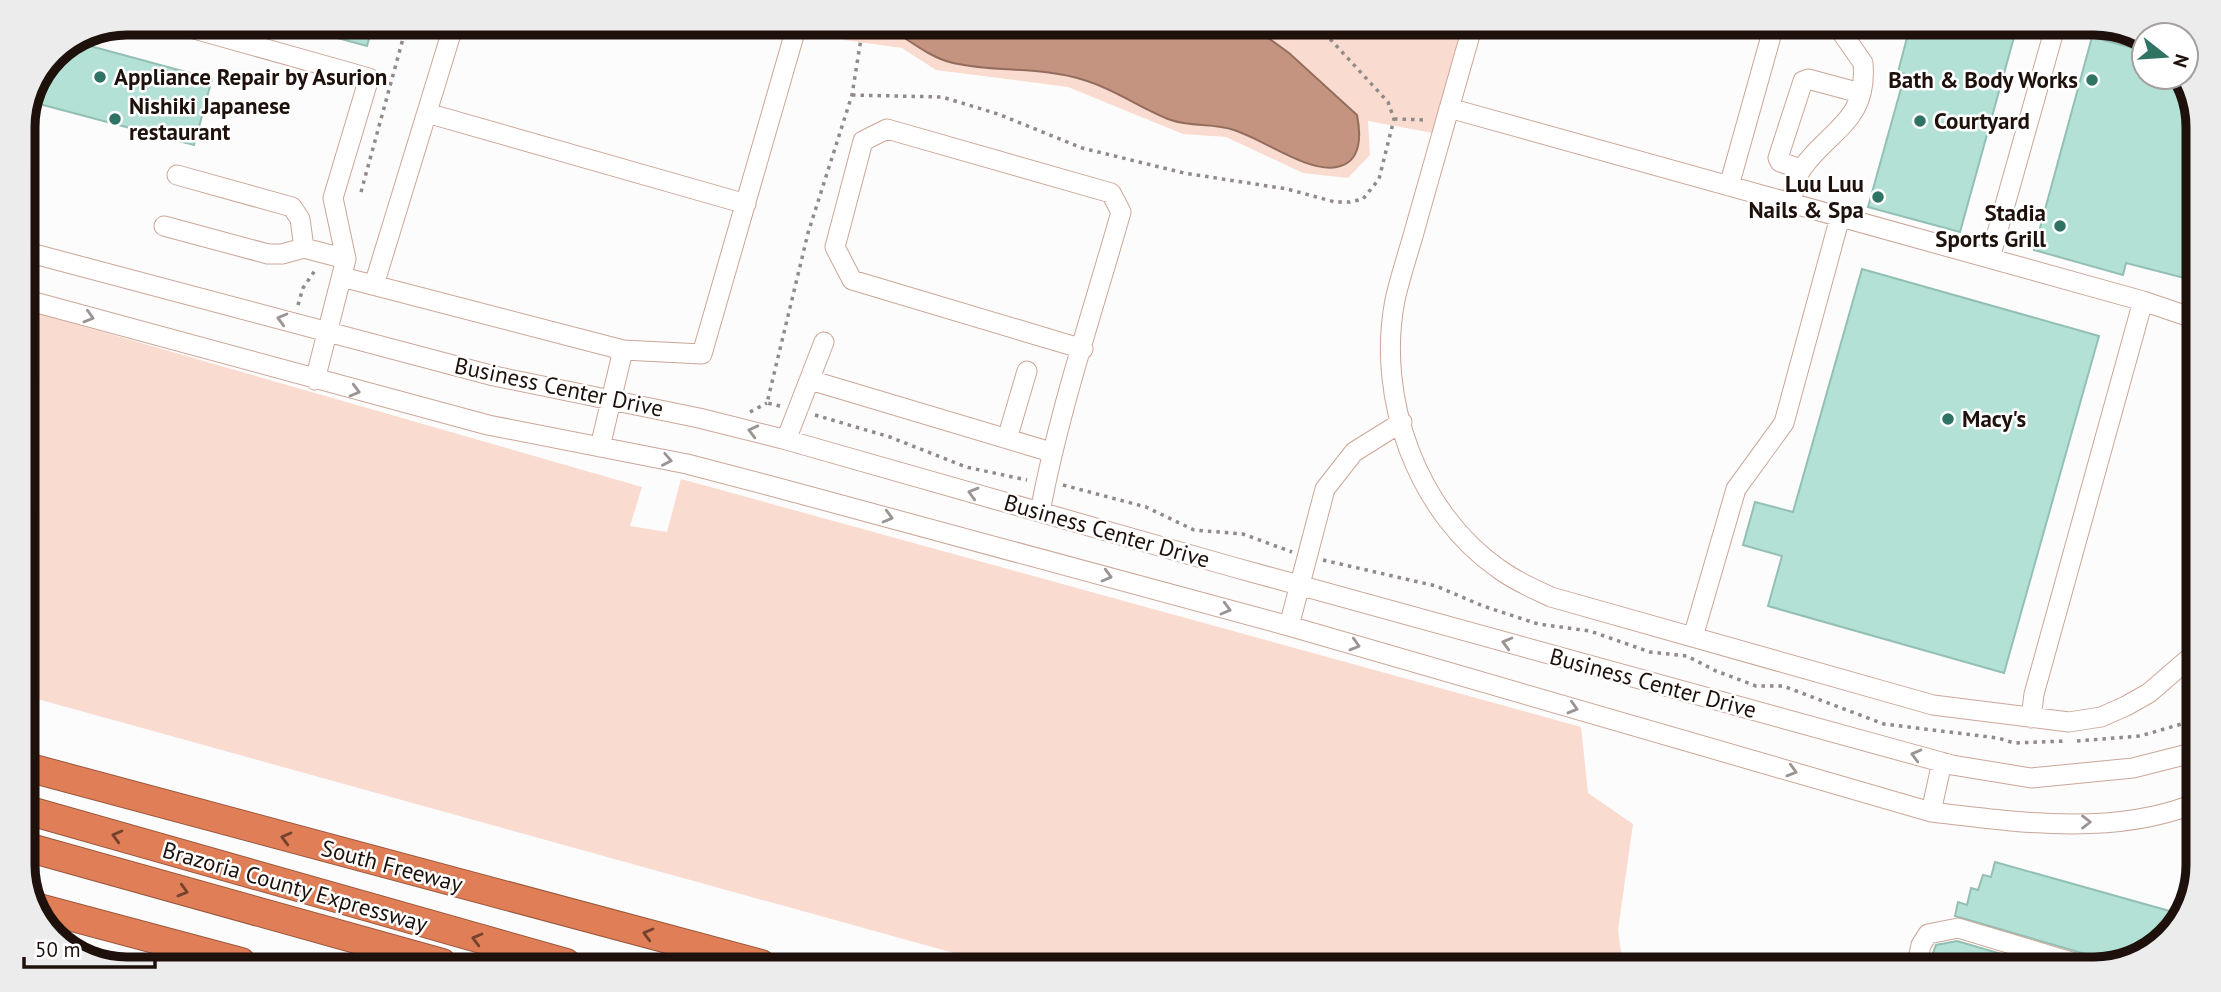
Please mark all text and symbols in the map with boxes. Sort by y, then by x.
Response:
north arrow [2130,21,2200,91]
text: N [2168,51,2195,70]
place label: Appliance Repair by Asurion [114,62,387,91]
place label: Bath & Body Works [1888,65,2078,94]
marker: Appliance Repair by Asurion [92,69,108,85]
marker: Bath & Body Works [2084,72,2100,88]
place label: Nishiki Japanese restaurant [129,91,291,146]
place label: Courtyard [1934,106,2030,135]
marker: Nishiki Japanese restaurant [107,111,123,127]
marker: Courtyard [1912,113,1928,129]
place label: Luu Luu Nails & Spa [1748,169,1864,224]
marker: Luu Luu Nails & Spa [1870,189,1886,205]
place label: Stadia Sports Grill [1935,198,2046,253]
marker: Stadia Sports Grill [2052,218,2068,234]
one-way arrow [82,309,94,323]
one-way arrow [276,312,288,327]
street label: Business Center Drive [452,350,666,423]
one-way arrow [349,383,361,397]
place label: Macy's [1962,404,2027,433]
marker: Macy's [1940,411,1956,427]
one-way arrow [748,425,760,439]
one-way arrow [661,452,673,467]
one-way arrow [967,487,979,501]
street label: Business Center Drive [1001,487,1213,574]
one-way arrow [881,509,893,523]
one-way arrow [1101,568,1113,583]
one-way arrow [1220,600,1232,615]
one-way arrow [1348,636,1360,651]
one-way arrow [1502,636,1514,651]
street label: Business Center Drive [1547,641,1760,724]
one-way arrow [1567,700,1579,714]
one-way arrow [1910,749,1922,763]
one-way arrow [1785,763,1797,778]
one-way arrow [2081,814,2092,830]
one-way arrow [111,829,123,844]
one-way arrow [280,832,292,846]
street label: South Freeway [318,833,466,898]
street label: Brazoria County Expressway [159,835,431,938]
one-way arrow [177,882,189,897]
scale bar [24,926,156,970]
one-way arrow [642,928,654,942]
one-way arrow [471,932,483,947]
text: 50 m [35,936,81,963]

